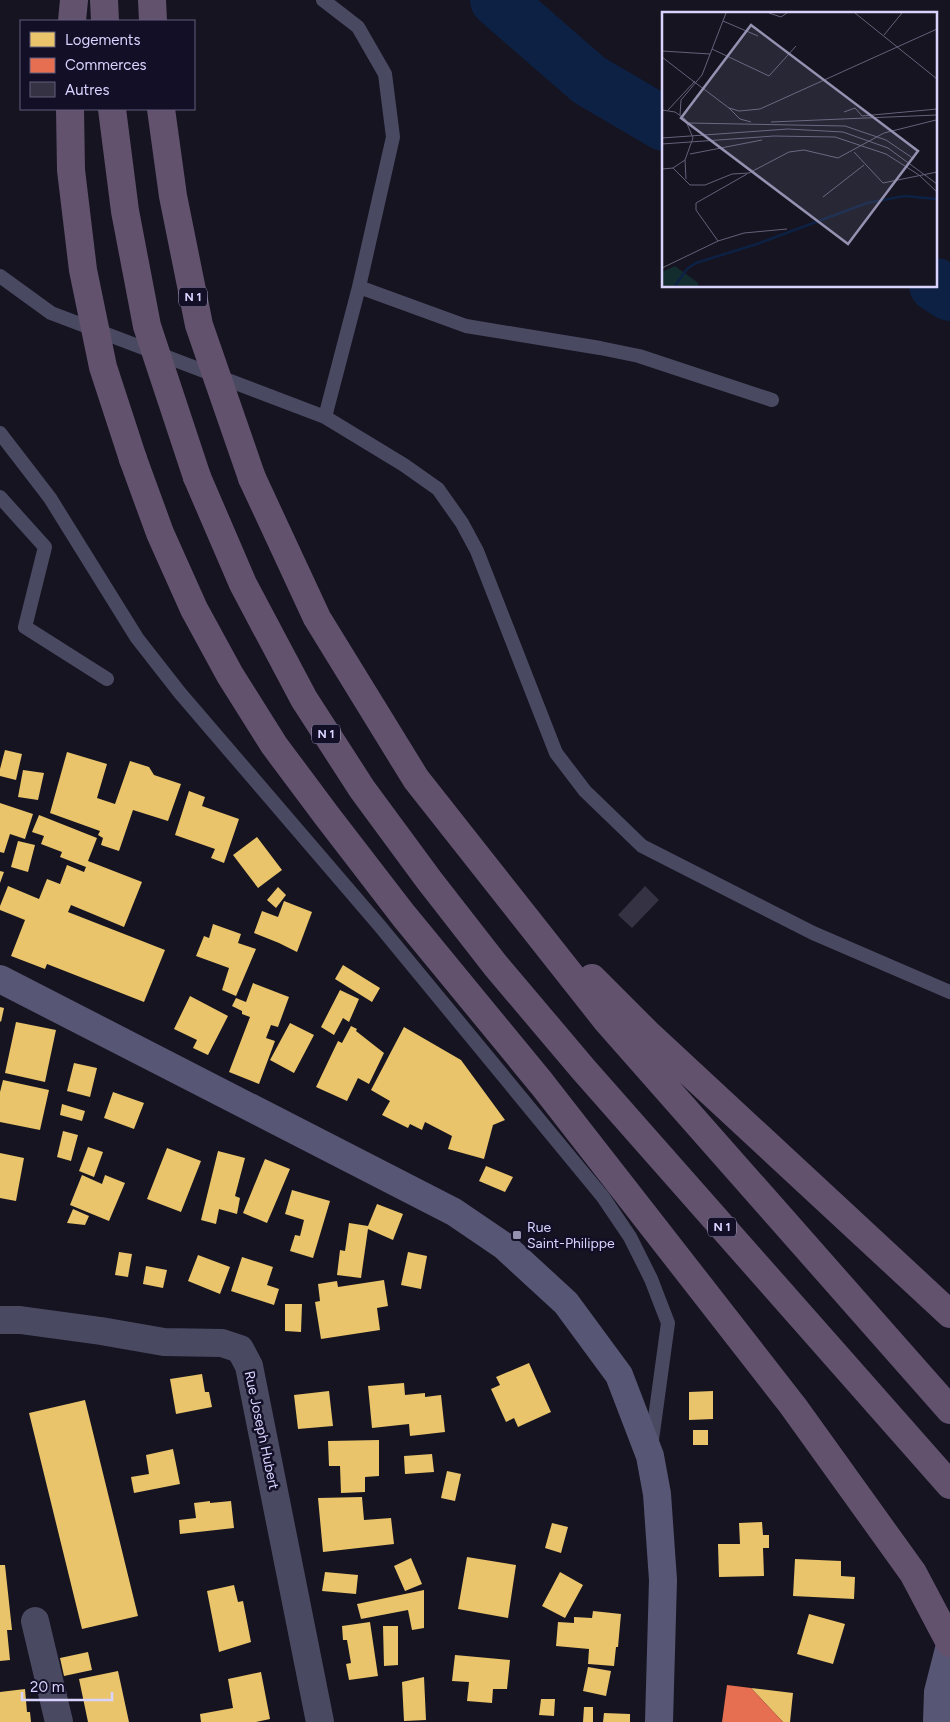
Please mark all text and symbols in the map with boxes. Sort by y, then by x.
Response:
inset map [662,12,938,288]
legend [20,20,195,110]
text: Logements [65,31,140,49]
text: Commerces [65,56,147,74]
text: Autres [65,81,109,99]
road number: N 1 [179,288,207,306]
road number: N 1 [312,724,340,744]
road number: N 1 [708,1218,736,1236]
place label: Rue Saint-Philippe [527,1219,615,1252]
marker: Rue Saint-Philippe [511,1229,523,1241]
street label: Rue Joseph Hubert [241,1369,282,1491]
scale bar [22,1670,112,1702]
text: 20 m [30,1678,64,1696]

